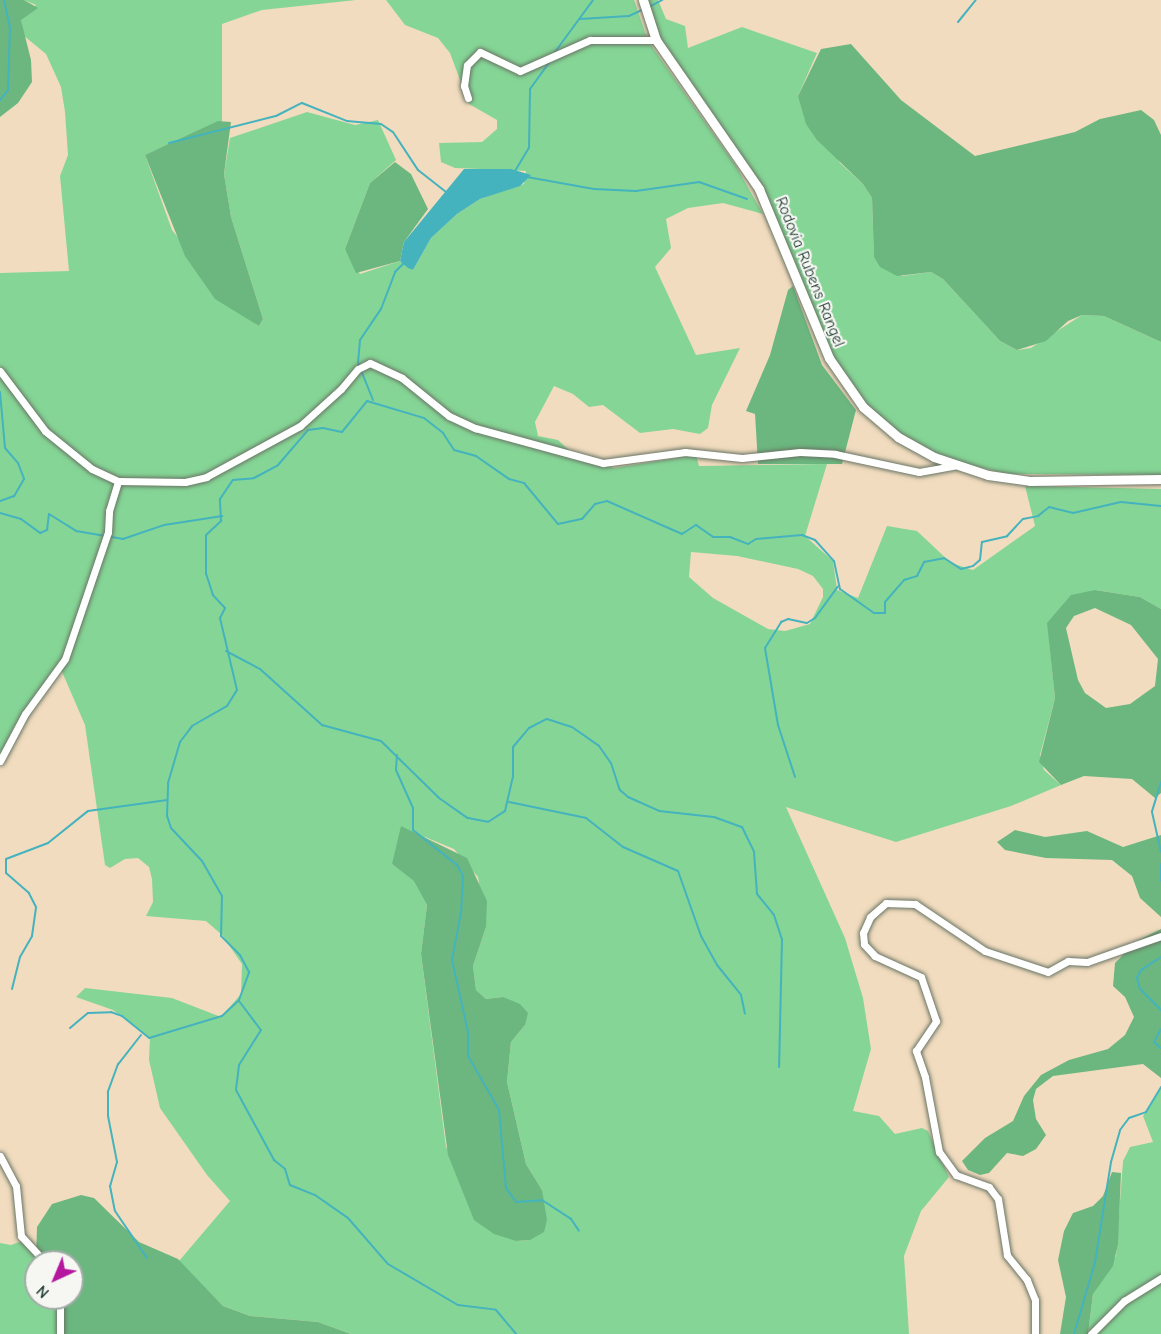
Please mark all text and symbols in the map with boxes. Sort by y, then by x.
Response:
street label: Rodovia Rubens Rangel [771,194,849,350]
north arrow [24,1250,84,1310]
text: N [33,1281,53,1302]

